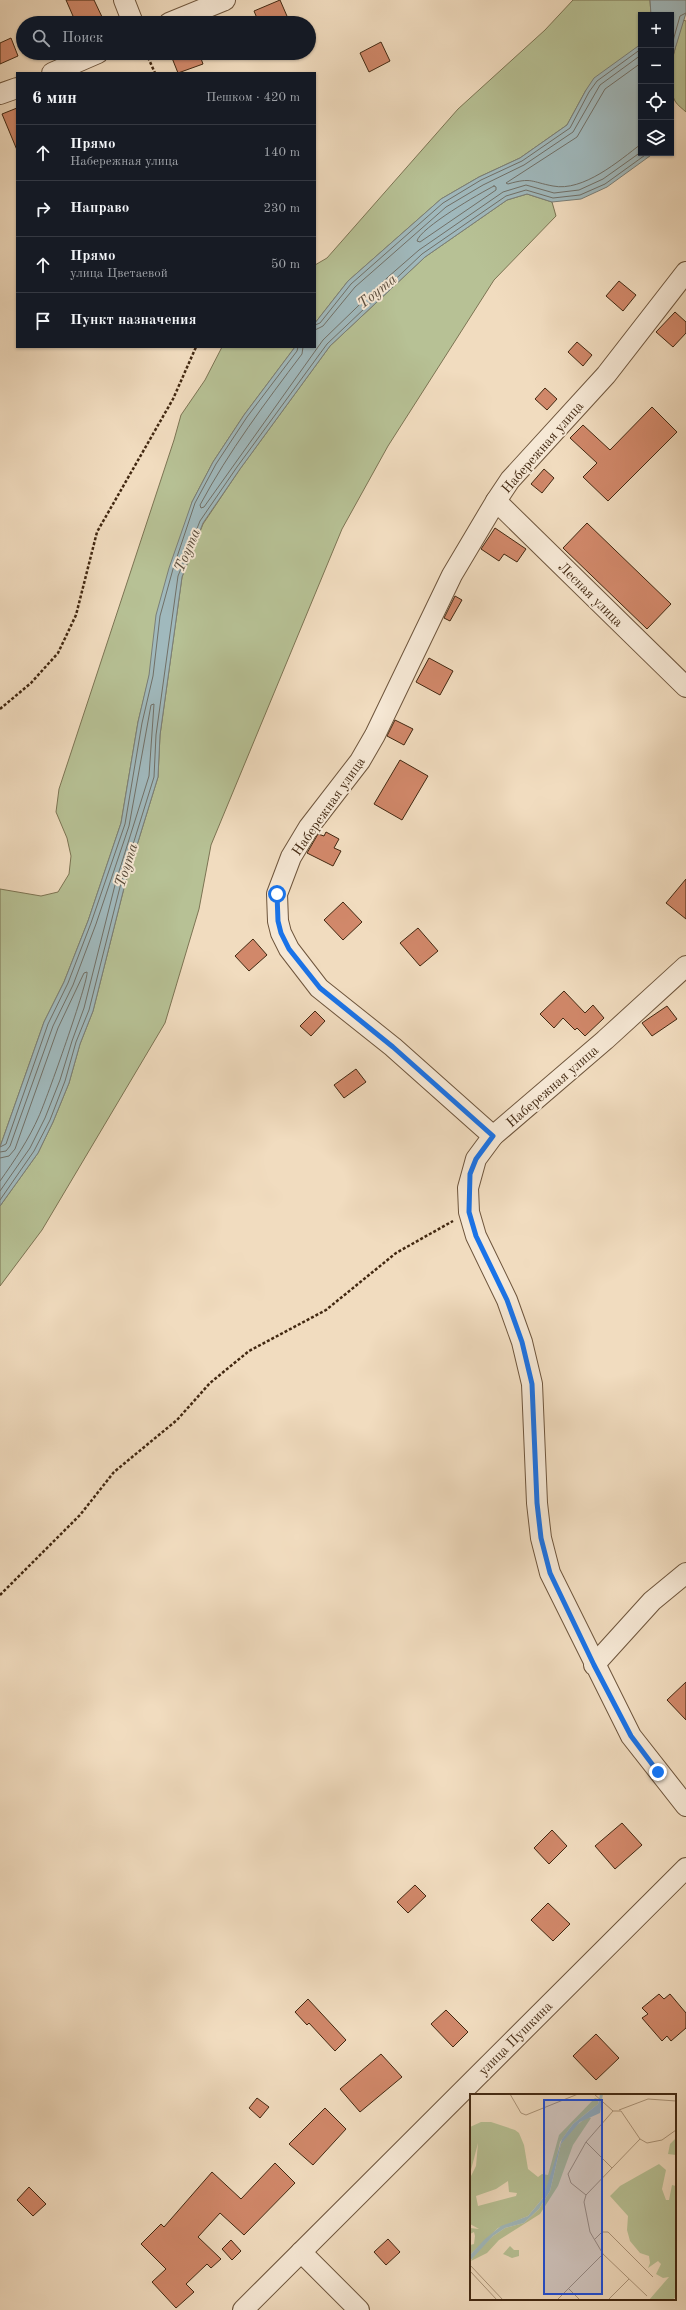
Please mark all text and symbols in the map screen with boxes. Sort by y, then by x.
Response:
map controls [638,12,674,156]
button: + [638,12,674,48]
search box [16,16,316,60]
icon: search [30,27,52,49]
text: Поиск [62,31,103,46]
button: − [638,48,674,84]
button: locate [638,84,674,120]
text: 6 мин [32,90,77,107]
text: Пешком · 420 m [206,91,300,104]
button: layers [638,120,674,156]
text: Прямо [70,137,116,152]
icon: ahead [32,142,54,164]
text: 140 m [263,146,300,159]
text: Набережная улица [70,155,178,168]
icon: right [32,198,54,220]
text: Направо [70,201,129,216]
text: 230 m [263,202,300,215]
text: Прямо [70,249,116,264]
icon: ahead [32,254,54,276]
text: 50 m [271,258,300,271]
text: улица Цветаевой [70,267,168,280]
water label: Toyma [356,272,400,312]
icon: arrive [32,310,54,332]
text: Пункт назначения [70,313,197,328]
street label: Набережная улица [499,399,586,496]
water label: Toyma [173,527,204,574]
street label: Лесная улица [555,560,625,630]
street label: Набережная улица [290,755,368,858]
water label: Toyma [113,842,142,889]
route start [268,885,286,903]
street label: Набережная улица [504,1043,601,1130]
route end [649,1763,667,1781]
street label: улица Пушкина [476,1999,555,2078]
inset map [470,2094,676,2300]

